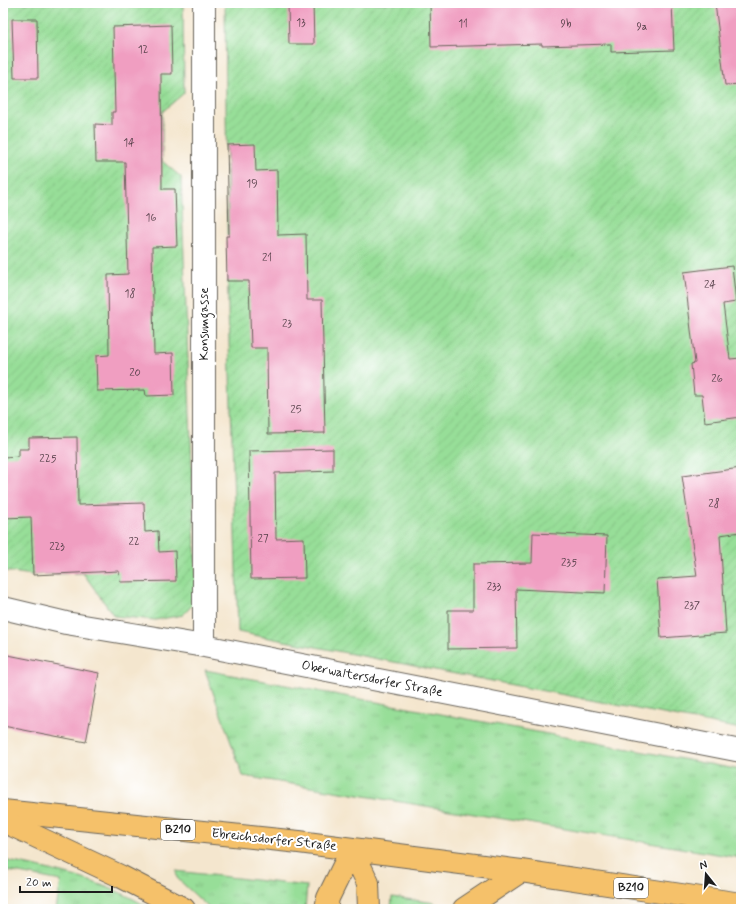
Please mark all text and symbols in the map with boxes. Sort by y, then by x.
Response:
house number: 13 [296,16,306,30]
house number: 11 [458,17,468,31]
house number: 9b [561,17,571,31]
house number: 9a [636,20,648,34]
house number: 12 [138,43,149,57]
house number: 14 [123,136,135,150]
house number: 19 [246,177,258,191]
house number: 16 [146,211,157,225]
house number: 21 [262,251,272,265]
house number: 24 [704,278,716,292]
house number: 18 [125,287,135,301]
street label: Konsumgasse [196,287,215,361]
house number: 23 [282,317,292,331]
house number: 20 [129,366,141,380]
house number: 26 [711,372,723,386]
house number: 25 [290,403,302,417]
house number: 225 [39,452,57,466]
house number: 28 [708,497,720,511]
house number: 27 [258,532,269,546]
house number: 22 [128,535,140,549]
house number: 223 [49,540,65,554]
house number: 235 [561,556,577,570]
house number: 233 [487,580,502,594]
house number: 237 [684,599,700,613]
street label: Oberwaltersdorfer Straße [300,657,444,701]
road number: B210 [161,820,195,840]
street label: Ebreichsdorfer Straße [211,825,337,855]
north arrow [686,854,726,894]
text: N [698,858,709,873]
scale bar [20,868,112,894]
text: 20 m [26,875,52,891]
road number: B210 [614,878,648,898]

